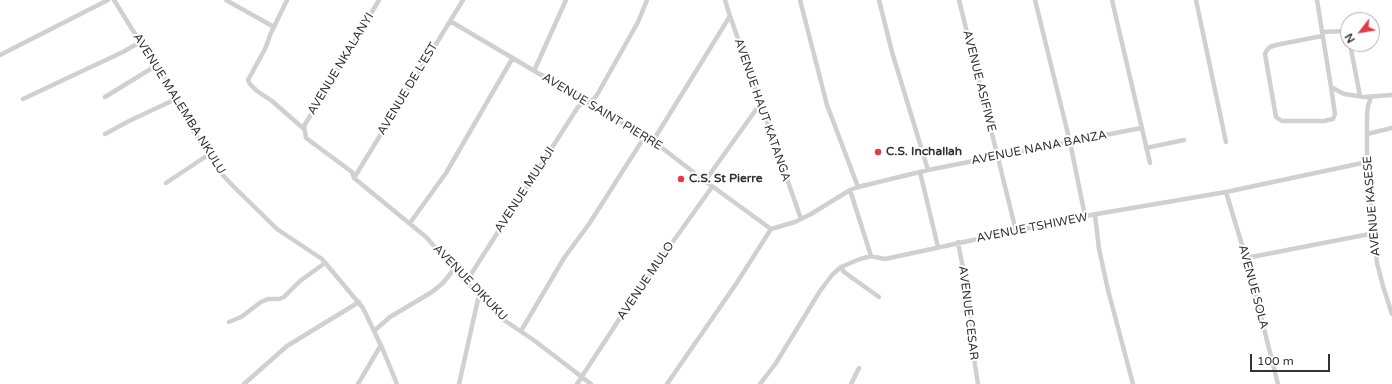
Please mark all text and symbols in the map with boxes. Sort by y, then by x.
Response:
street label: AVENUE NKALANYI [305,10,377,118]
north arrow [1340,12,1380,52]
street label: AVENUE ASIFIWE [959,29,999,133]
street label: AVENUE MALEMBA NKULU [130,31,228,177]
text: N [1342,31,1358,45]
street label: AVENUE HAUT KATANGA [731,37,793,183]
street label: AVENUE DE L'EST [375,40,441,138]
street label: AVENUE SAINT PIERRE [539,70,665,154]
street label: AVENUE NANA BANZA [970,128,1108,168]
street label: AVENUE MULAJI [492,144,558,236]
place label: C.S. Inchallah [886,145,962,159]
marker: C.S. Inchallah [873,147,883,157]
street label: AVENUE KASESE [1360,155,1384,257]
place label: C.S. St Pierre [689,172,762,186]
marker: C.S. St Pierre [676,174,686,184]
street label: AVENUE TSHIWEW [975,210,1089,246]
street label: AVENUE MULO [615,239,677,323]
street label: AVENUE DIKUKU [430,242,510,324]
street label: AVENUE SOLA [1235,243,1271,331]
street label: AVENUE CESAR [955,265,981,361]
scale bar [1252,346,1332,372]
text: 100 m [1257,354,1294,368]

